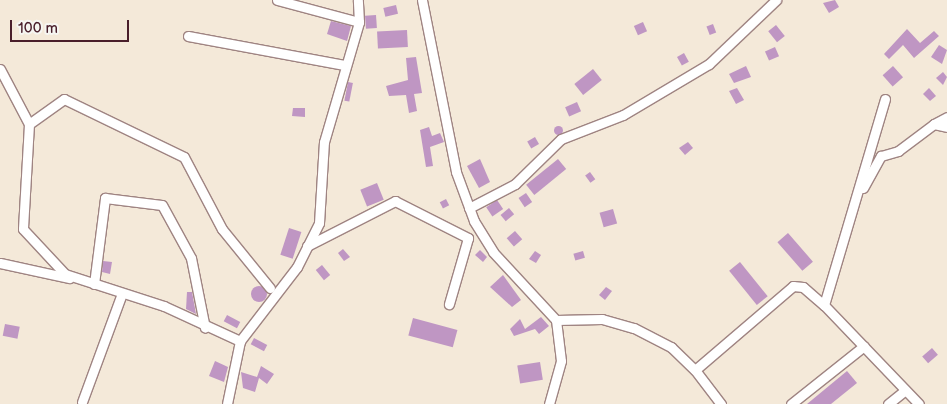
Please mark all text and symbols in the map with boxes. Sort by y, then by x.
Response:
scale bar [12,10,131,42]
text: 100 m [18,19,58,38]

